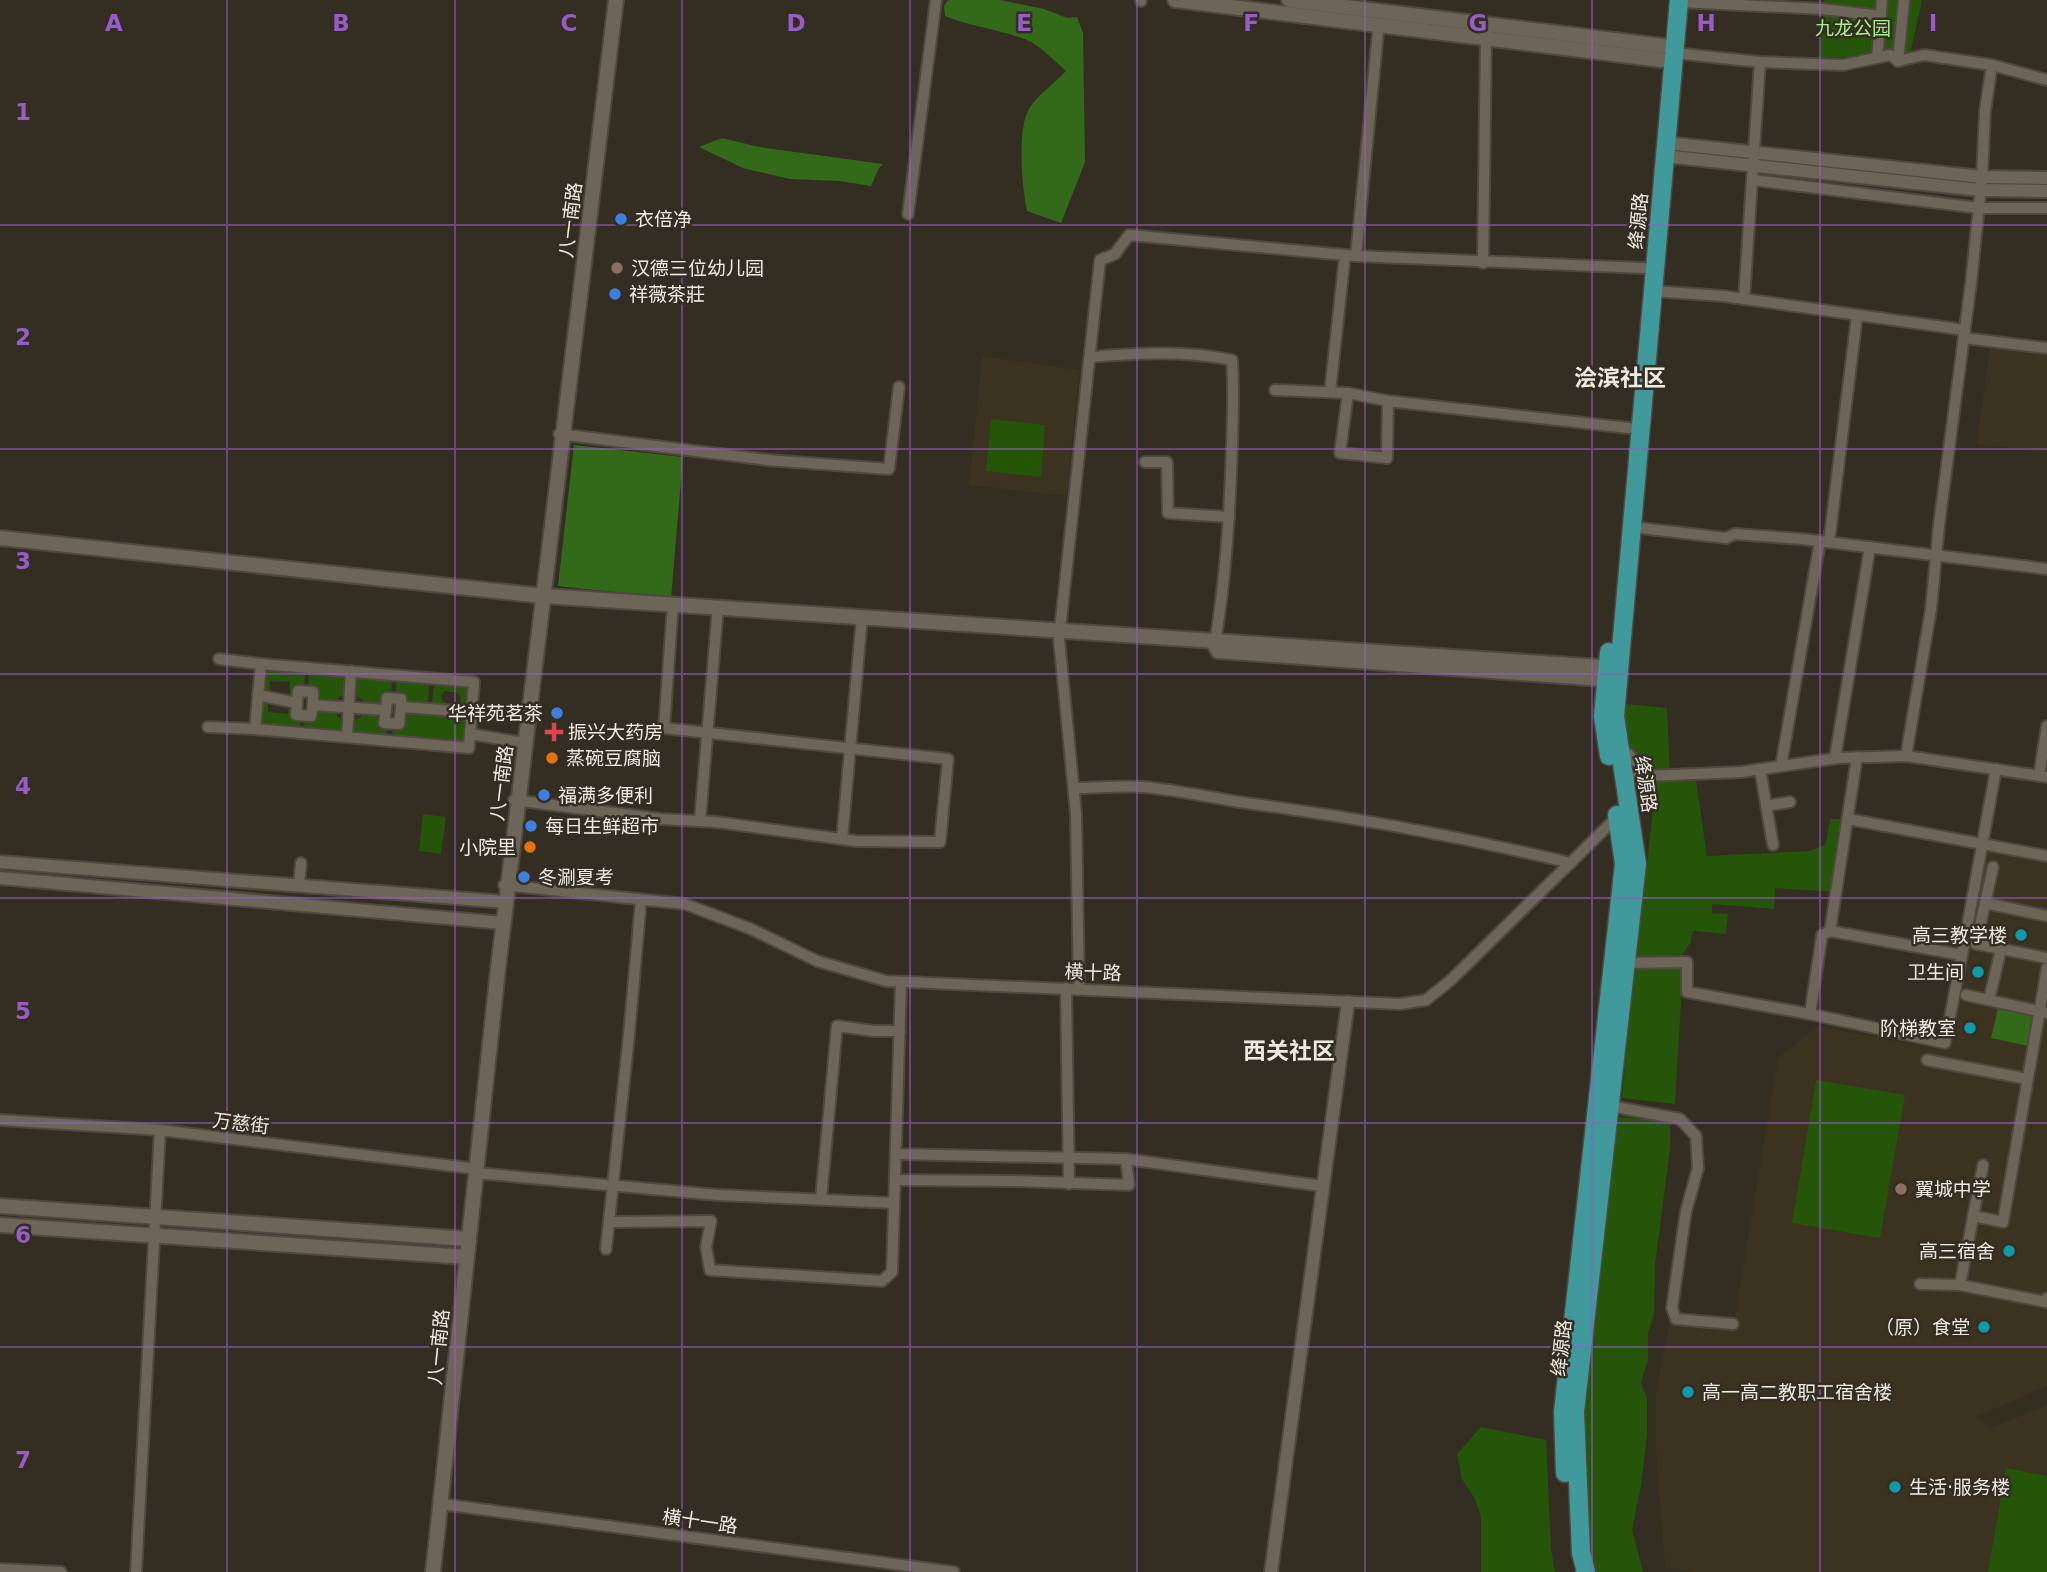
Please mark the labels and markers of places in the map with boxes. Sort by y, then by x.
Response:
place label: 衣倍净 [635,208,692,230]
marker: 衣倍净 [613,211,629,227]
place label: 汉德三位幼儿园 [631,257,764,279]
marker: 汉德三位幼儿园 [609,260,625,276]
place label: 祥薇茶莊 [629,283,705,305]
marker: 祥薇茶莊 [607,286,623,302]
place label: 华祥苑茗茶 [448,702,543,724]
marker: 华祥苑茗茶 [549,705,565,721]
place label: 振兴大药房 [568,721,663,743]
marker: 振兴大药房 [546,724,562,740]
place label: 蒸碗豆腐脑 [566,747,661,769]
marker: 蒸碗豆腐脑 [544,750,560,766]
place label: 福满多便利 [558,784,653,806]
marker: 福满多便利 [536,787,552,803]
place label: 每日生鲜超市 [545,815,659,837]
marker: 每日生鲜超市 [523,818,539,834]
place label: 小院里 [459,836,516,858]
marker: 小院里 [522,839,538,855]
place label: 冬涮夏考 [538,866,614,888]
marker: 冬涮夏考 [516,869,532,885]
place label: 高三教学楼 [1912,924,2007,946]
marker: 高三教学楼 [2013,927,2029,943]
place label: 卫生间 [1907,961,1964,983]
marker: 卫生间 [1970,964,1986,980]
place label: 阶梯教室 [1880,1017,1956,1039]
marker: 阶梯教室 [1962,1020,1978,1036]
place label: 翼城中学 [1915,1178,1991,1200]
marker: 翼城中学 [1893,1181,1909,1197]
place label: 高三宿舍 [1919,1240,1995,1262]
marker: 高三宿舍 [2001,1243,2017,1259]
place label: （原）食堂 [1875,1316,1970,1338]
marker: （原）食堂 [1976,1319,1992,1335]
place label: 高一高二教职工宿舍楼 [1702,1381,1892,1403]
marker: 高一高二教职工宿舍楼 [1680,1384,1696,1400]
place label: 生活·服务楼 [1909,1476,2010,1498]
marker: 生活·服务楼 [1887,1479,1903,1495]

